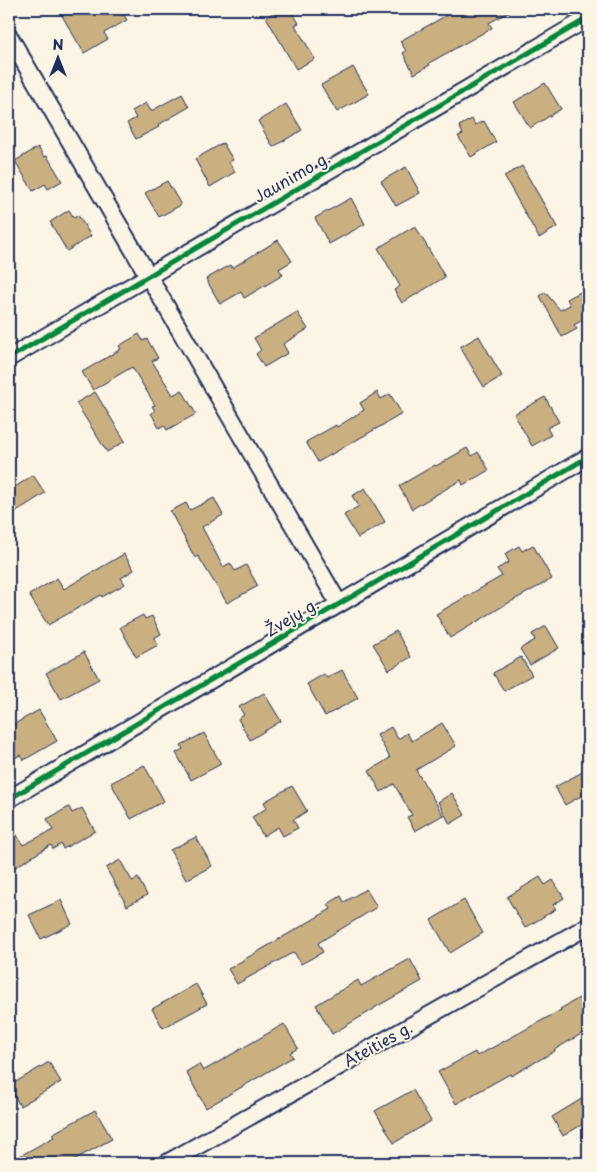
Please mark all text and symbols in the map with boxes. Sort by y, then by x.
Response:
north arrow [32,32,82,82]
text: N [52,34,64,55]
street label: Jaunimo g. [249,145,334,208]
street label: Žvejų g. [260,591,323,642]
street label: Ateities g. [339,1014,416,1072]

